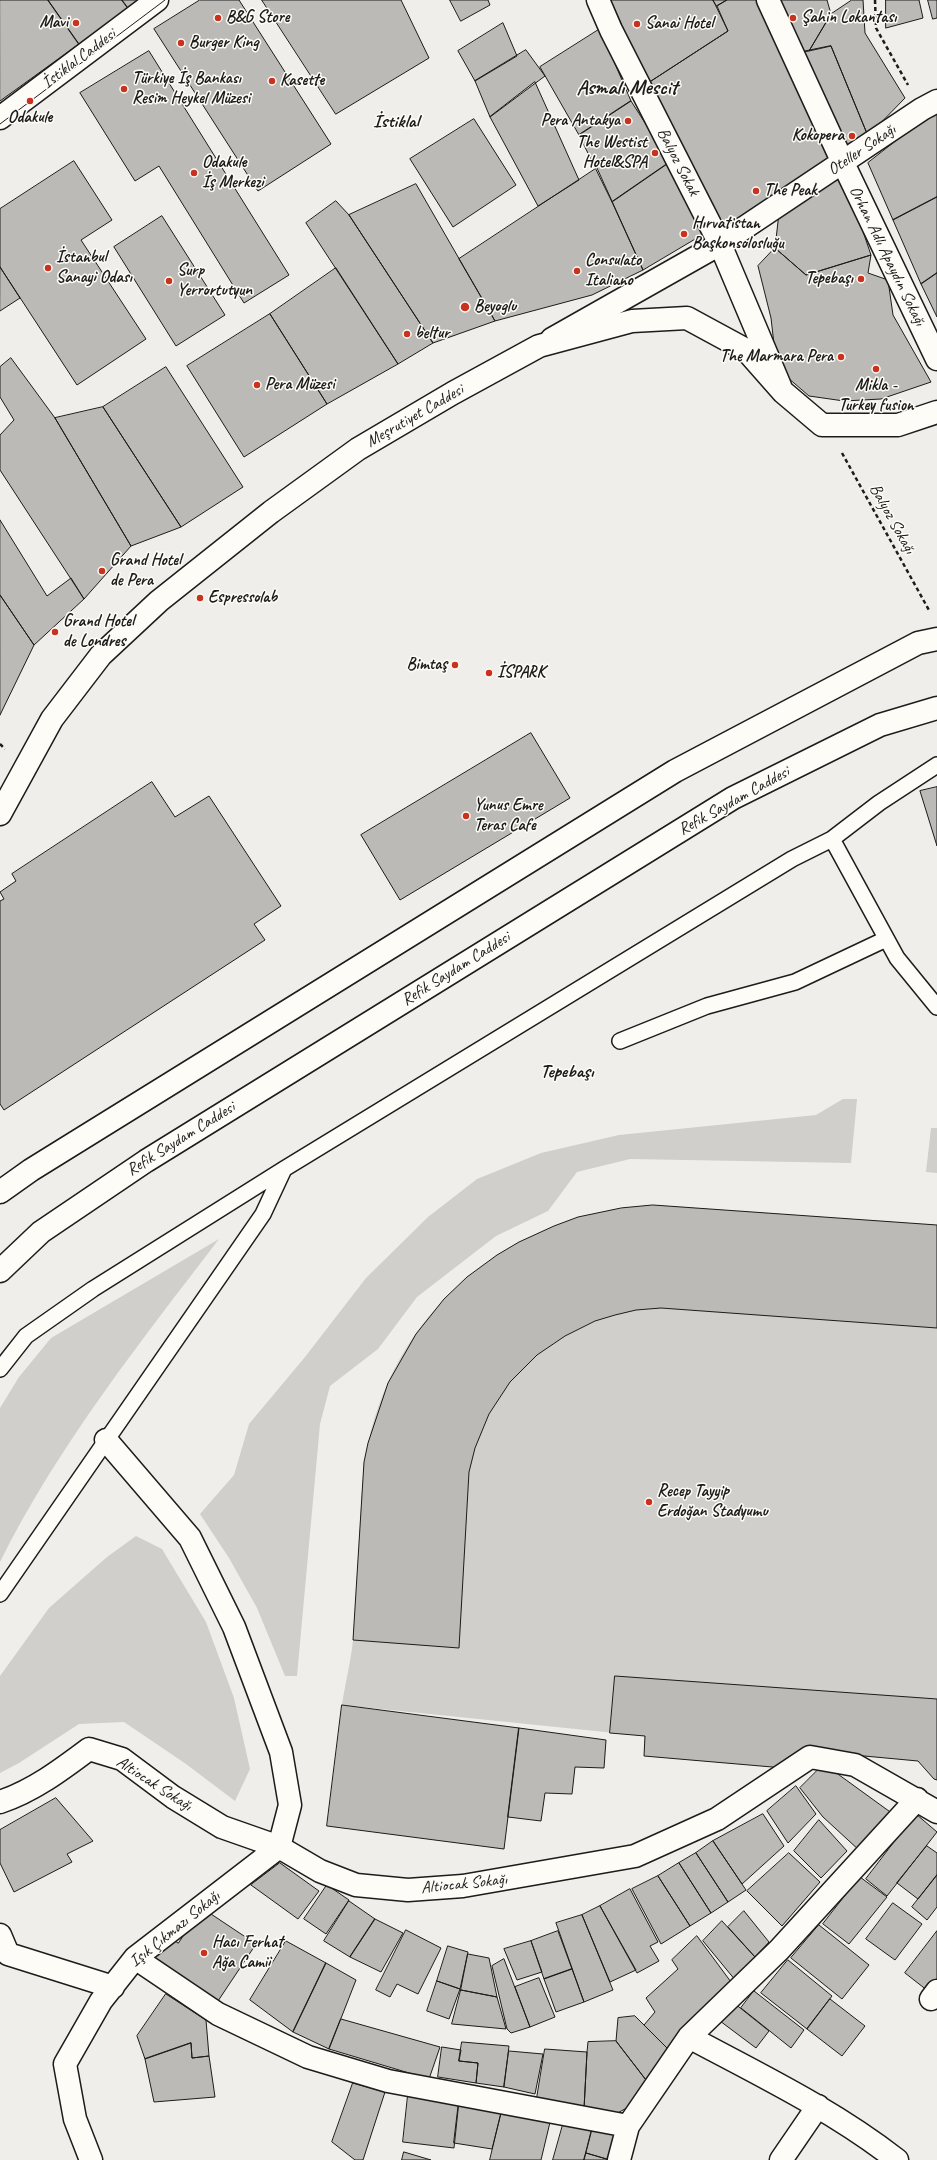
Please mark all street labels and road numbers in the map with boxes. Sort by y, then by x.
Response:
street label: İstiklal Caddesi [38,24,120,94]
street label: Oteller Sokağı [824,120,900,180]
street label: Balyoz Sokak [652,125,704,199]
street label: Orhan Adlı Apaydın Sokağı [844,183,930,329]
street label: Meşrutiyet Caddesi [363,380,467,452]
street label: Balyoz Sokağı [864,480,920,558]
street label: Refik Saydam Caddesi [675,762,793,840]
street label: Refik Saydam Caddesi [398,927,514,1011]
street label: Refik Saydam Caddesi [123,1097,239,1181]
street label: Altiocak Sokağı [112,1752,196,1816]
street label: Altiocak Sokağı [420,1869,508,1899]
street label: Işık Çıkmazı Sokağı [126,1886,224,1972]

